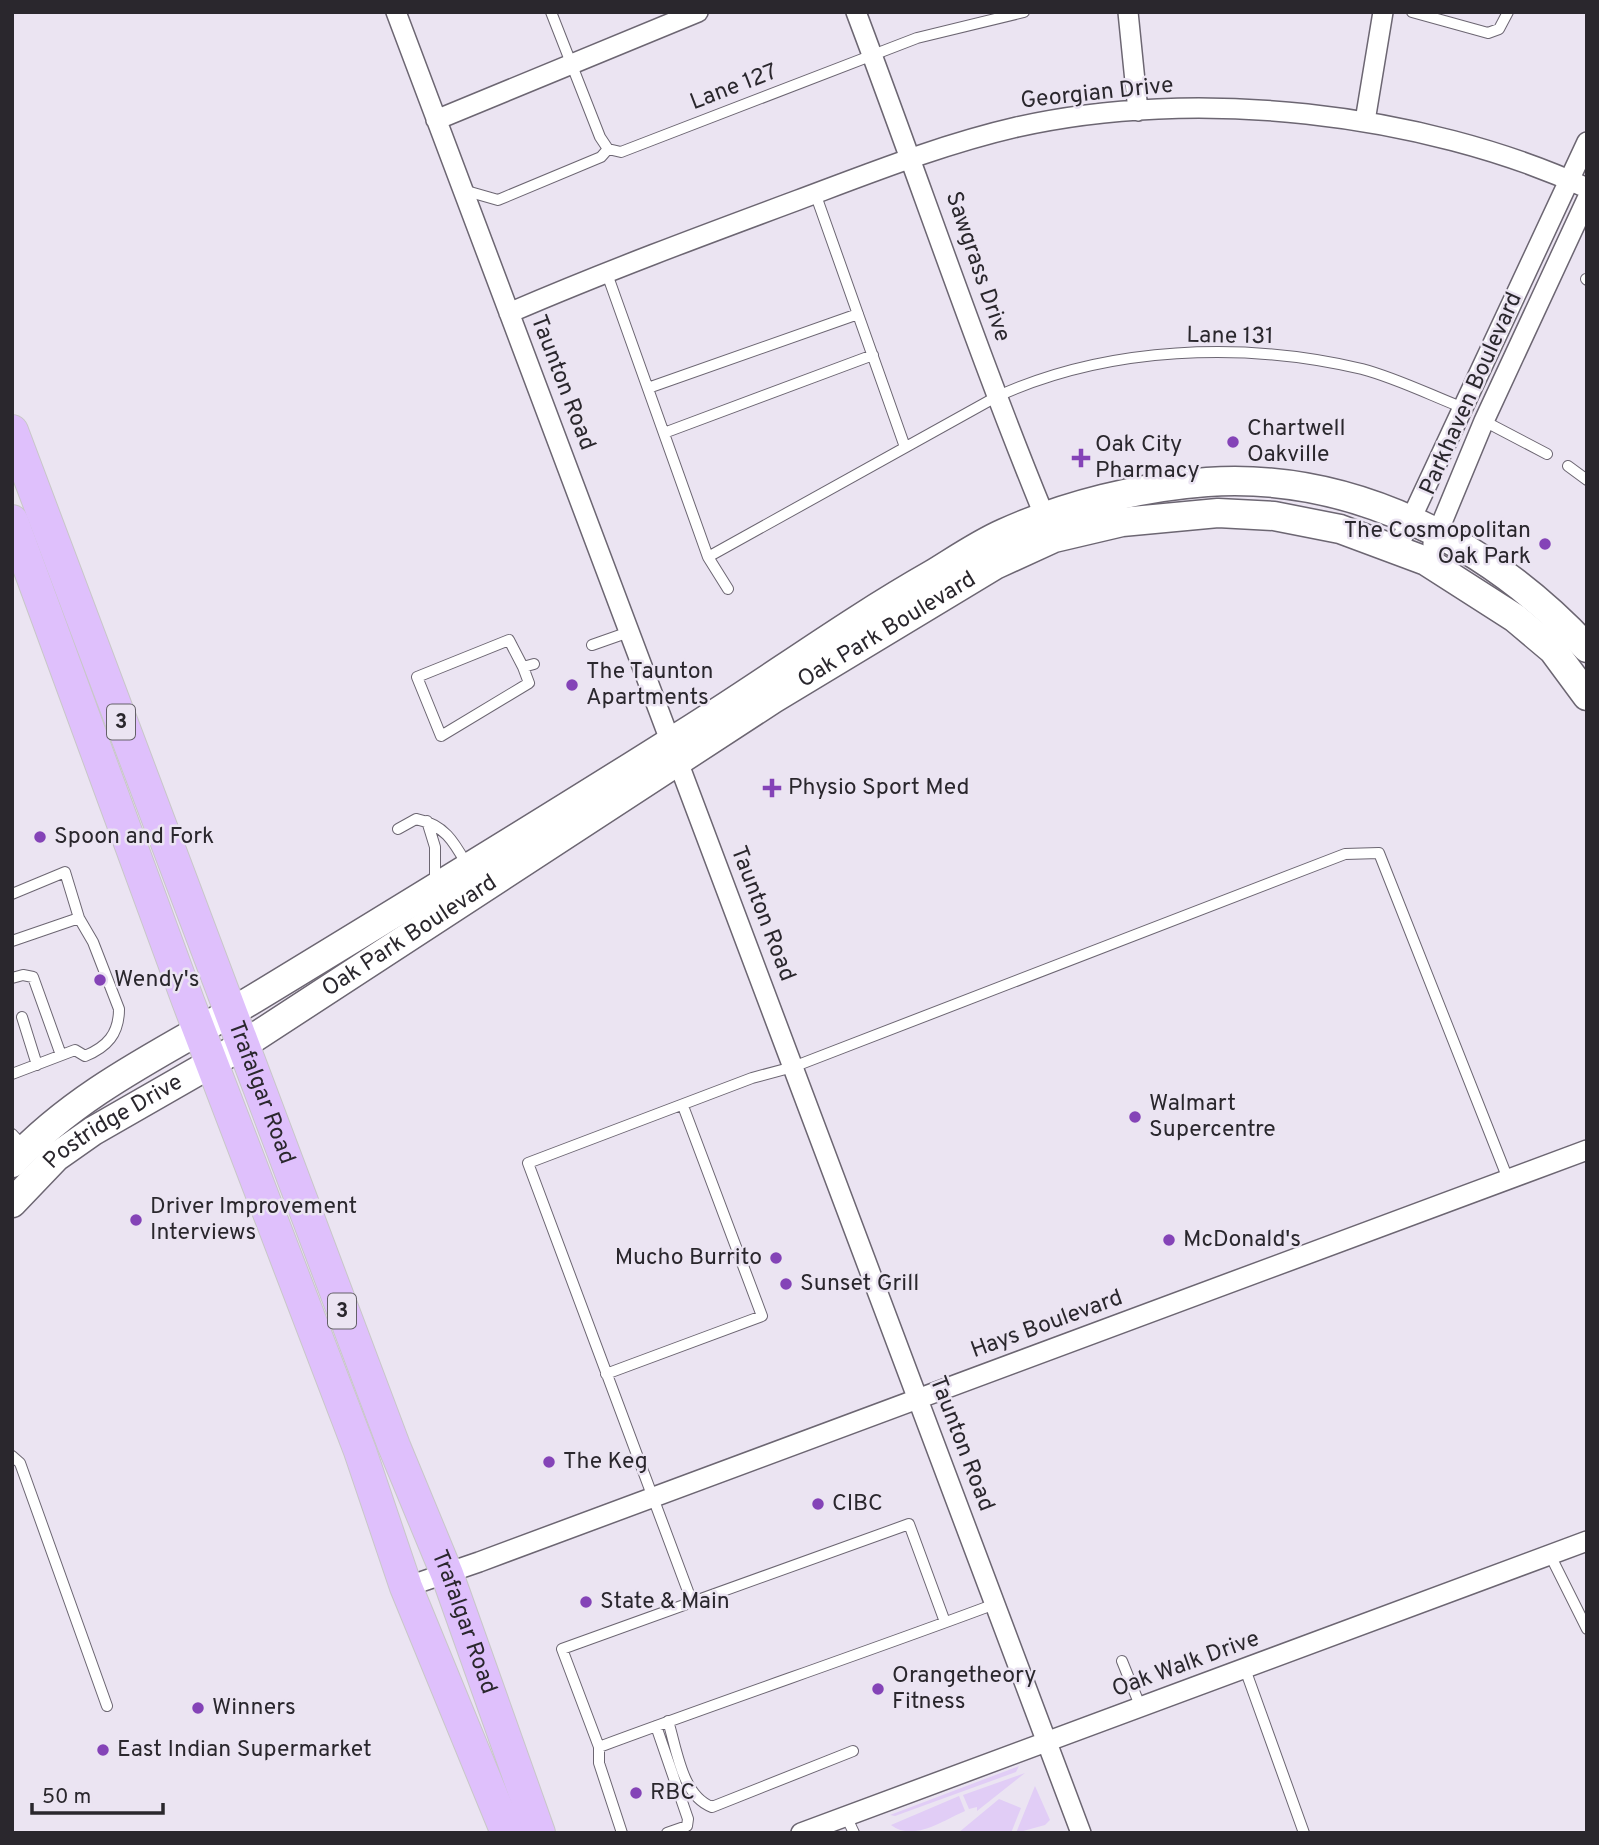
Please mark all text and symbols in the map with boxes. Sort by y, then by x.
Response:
street label: Lane 127 [686,58,782,118]
street label: Georgian Drive [1019,72,1175,116]
street label: Sawgrass Drive [938,188,1016,346]
street label: Parkhaven Boulevard [1414,288,1530,500]
street label: Taunton Road [523,311,601,455]
street label: Lane 131 [1186,322,1274,352]
place label: Chartwell Oakville [1247,415,1346,470]
place label: Oak City Pharmacy [1095,431,1200,486]
marker: Chartwell Oakville [1225,434,1241,450]
marker: Oak City Pharmacy [1073,450,1089,466]
place label: The Cosmopolitan Oak Park [1344,517,1531,572]
marker: The Cosmopolitan Oak Park [1537,536,1553,552]
street label: Oak Park Boulevard [793,565,982,695]
place label: The Taunton Apartments [586,658,713,713]
marker: The Taunton Apartments [564,677,580,693]
road number: 3 [107,704,135,740]
place label: Physio Sport Med [788,774,969,803]
marker: Physio Sport Med [762,778,782,798]
place label: Spoon and Fork [54,823,214,852]
marker: Spoon and Fork [32,829,48,845]
street label: Taunton Road [723,842,801,986]
street label: Oak Park Boulevard [317,868,503,1004]
place label: Wendy's [114,966,200,995]
marker: Wendy's [92,972,108,988]
street label: Trafalgar Road [221,1017,301,1168]
street label: Postridge Drive [37,1068,188,1176]
place label: Walmart Supercentre [1149,1090,1276,1145]
marker: Walmart Supercentre [1127,1109,1143,1125]
place label: Driver Improvement Interviews [150,1193,357,1248]
marker: Driver Improvement Interviews [128,1212,144,1228]
place label: McDonald's [1183,1226,1301,1255]
marker: McDonald's [1161,1232,1177,1248]
place label: Mucho Burrito [615,1244,762,1273]
marker: Mucho Burrito [768,1250,784,1266]
place label: Sunset Grill [800,1270,919,1299]
marker: Sunset Grill [778,1276,794,1292]
street label: Hays Boulevard [967,1284,1127,1366]
road number: 3 [328,1294,356,1328]
street label: Taunton Road [922,1372,1000,1516]
place label: The Keg [563,1448,648,1477]
marker: The Keg [541,1454,557,1470]
place label: CIBC [832,1490,883,1519]
marker: CIBC [810,1496,826,1512]
street label: Trafalgar Road [424,1546,503,1698]
place label: State & Main [600,1588,730,1617]
marker: State & Main [578,1594,594,1610]
street label: Oak Walk Drive [1108,1625,1264,1705]
place label: Orangetheory Fitness [892,1662,1036,1717]
marker: Orangetheory Fitness [870,1681,886,1697]
place label: Winners [212,1694,296,1723]
marker: Winners [190,1700,206,1716]
place label: East Indian Supermarket [117,1736,372,1765]
marker: East Indian Supermarket [95,1742,111,1758]
scale bar [32,1772,163,1816]
place label: RBC [650,1779,695,1808]
text: 50 m [42,1784,91,1811]
marker: RBC [628,1785,644,1801]

